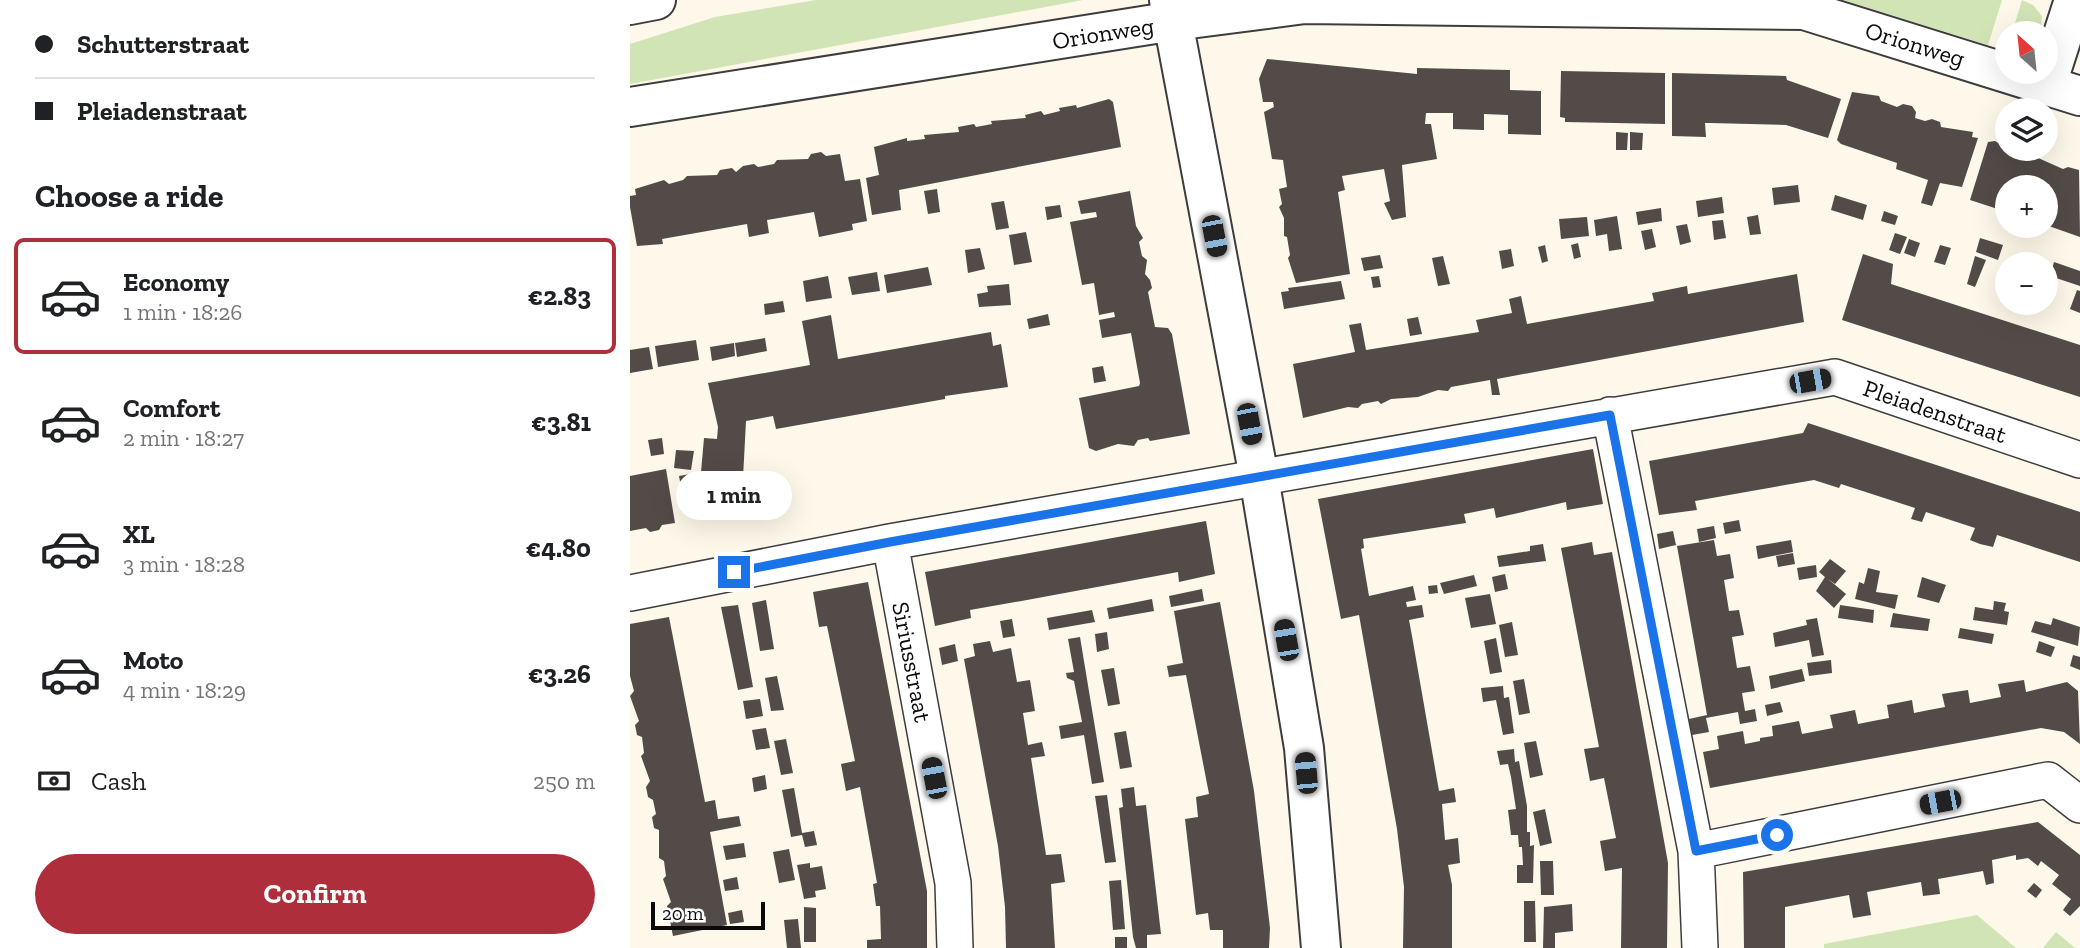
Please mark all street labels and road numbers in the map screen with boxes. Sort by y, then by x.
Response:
street label: Orionweg [1050,11,1156,55]
street label: Orionweg [1862,15,1968,73]
street label: Pleiadenstraat [1860,373,2011,449]
street label: Siriusstraat [886,599,938,725]

